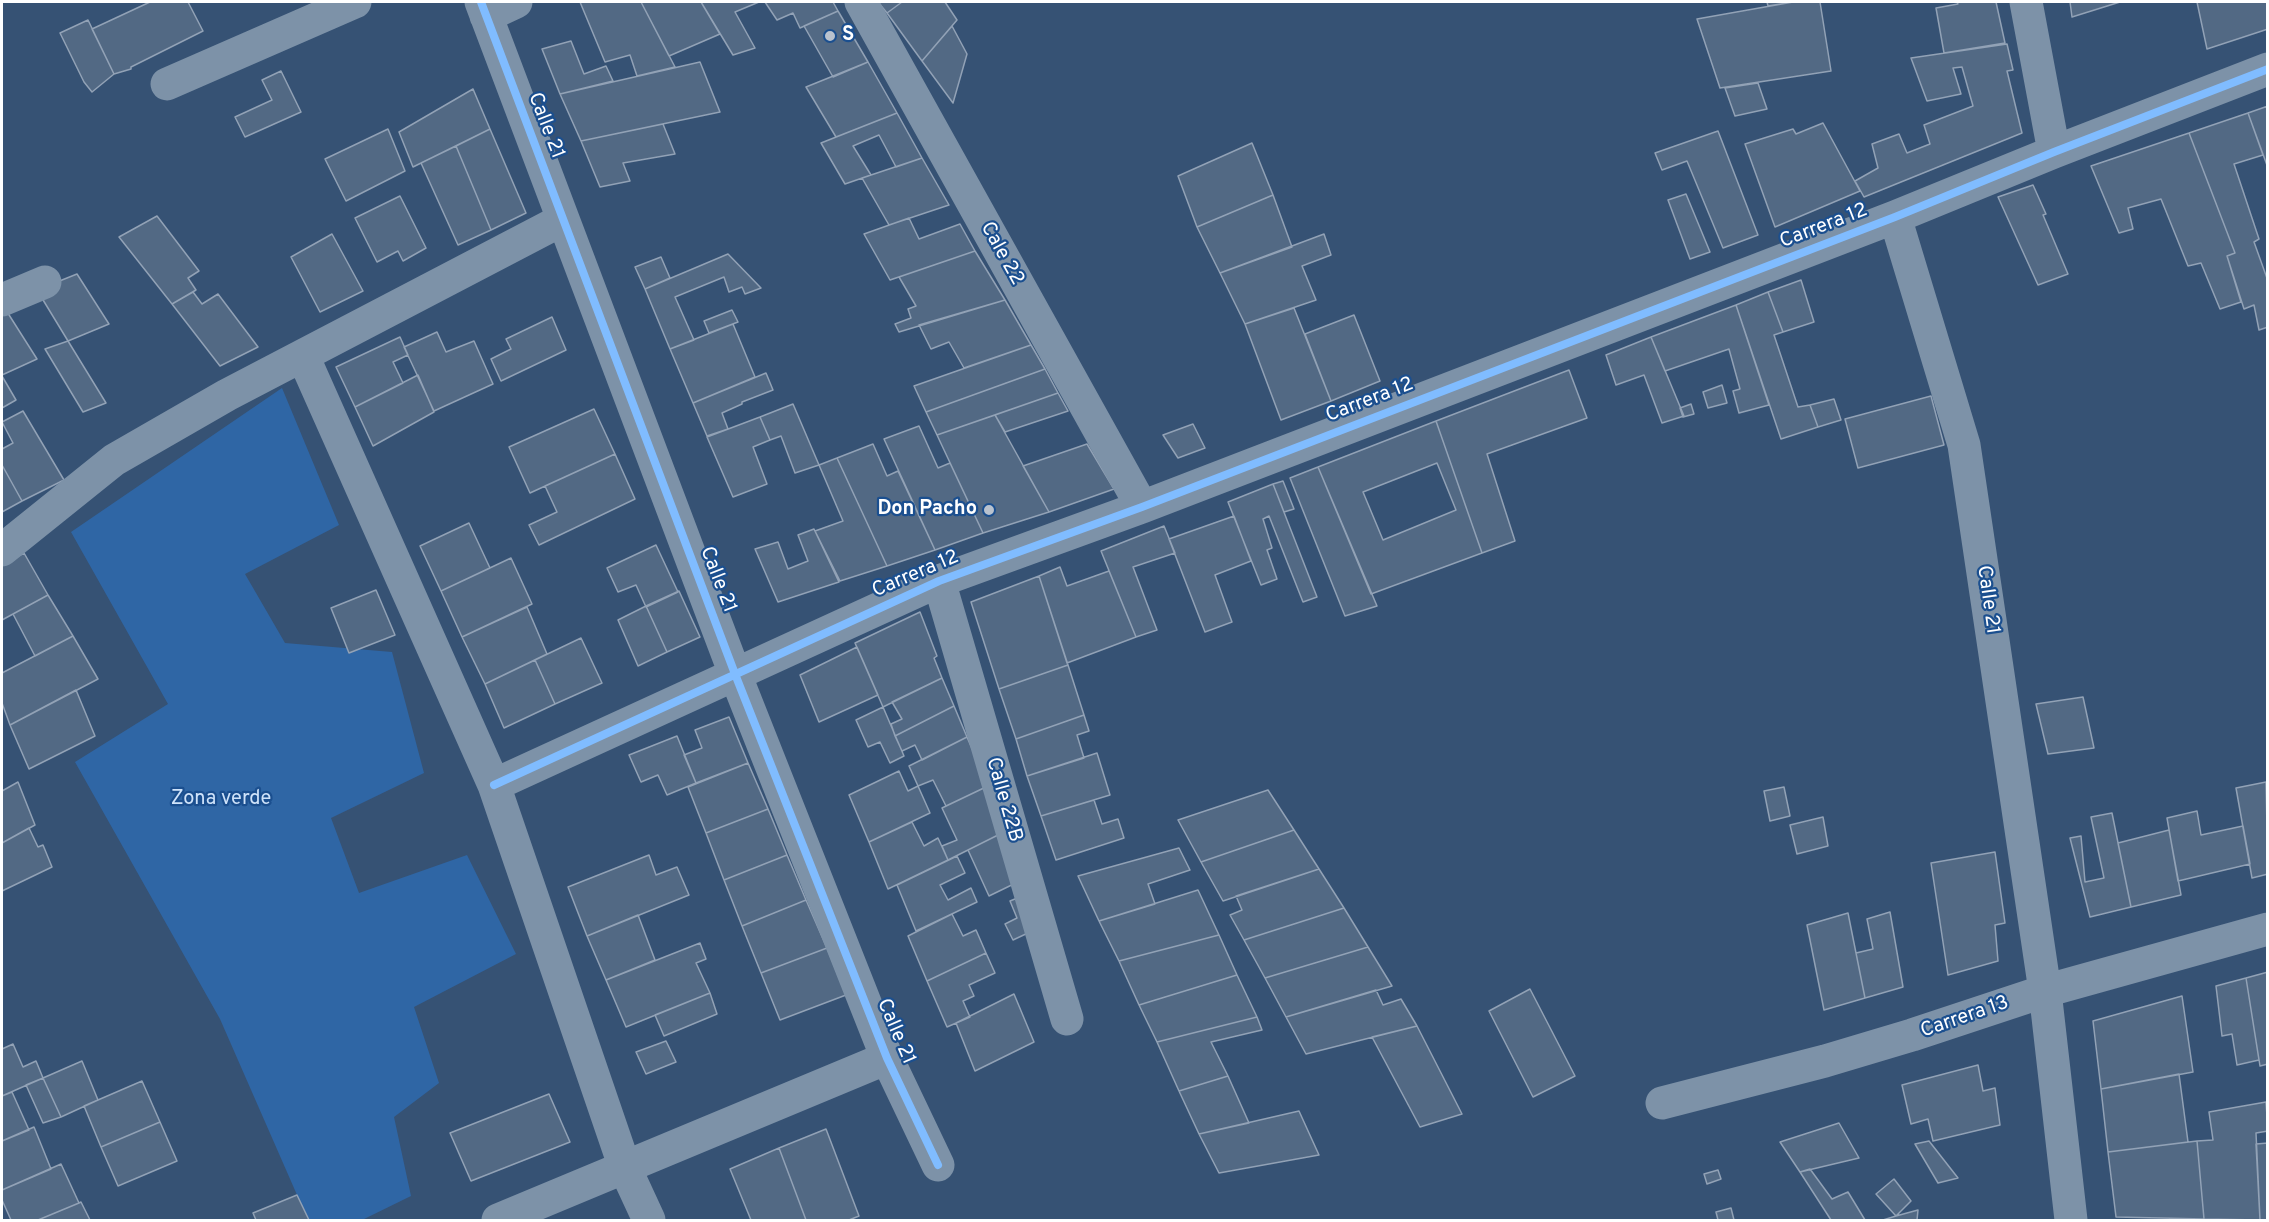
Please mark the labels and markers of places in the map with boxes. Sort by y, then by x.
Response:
place label: S [842,24,854,48]
marker: S [823,29,837,43]
place label: Don Pacho [877,498,977,522]
marker: Don Pacho [982,503,996,517]

